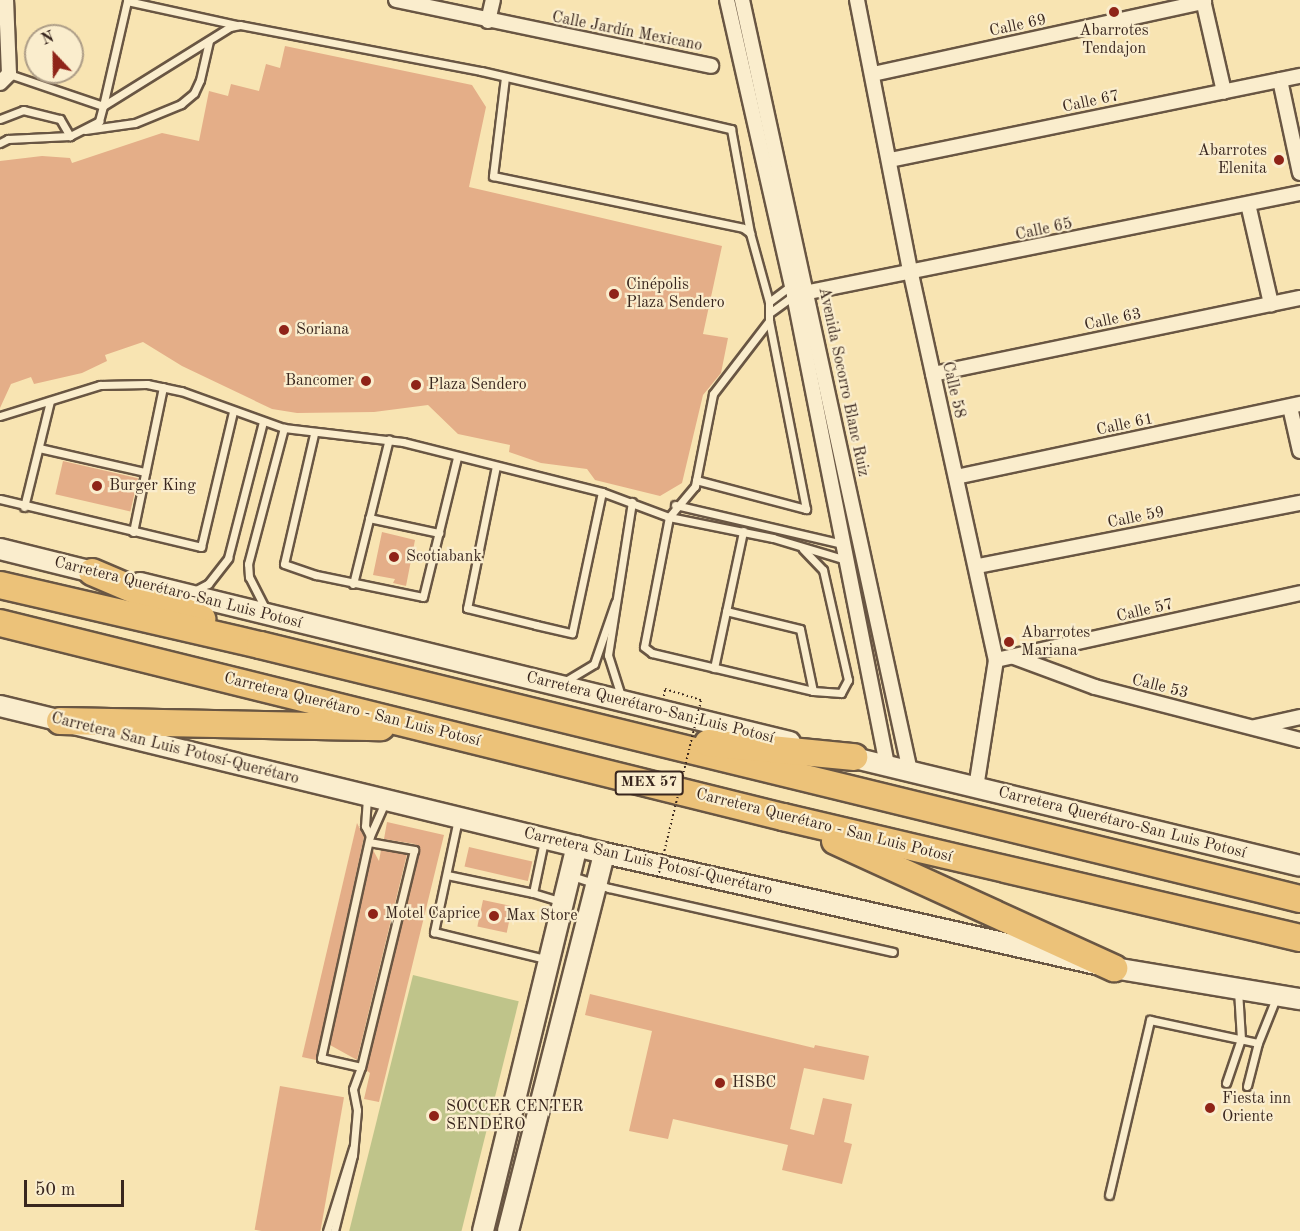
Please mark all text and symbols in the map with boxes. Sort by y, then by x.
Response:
marker: Abarrotes Tendajon [1107,5,1121,19]
street label: Calle Jardín Mexicano [550,8,704,56]
street label: Calle 69 [988,11,1048,41]
place label: Abarrotes Tendajon [1079,21,1149,59]
north arrow [24,24,84,84]
text: N [39,29,57,49]
street label: Calle 67 [1061,87,1121,117]
place label: Abarrotes Elenita [1198,141,1267,179]
marker: Abarrotes Elenita [1272,153,1286,167]
street label: Calle 65 [1014,215,1074,245]
place label: Cinépolis Plaza Sendero [626,275,725,313]
street label: Avenida Socorro Blanc Ruiz [814,286,872,478]
marker: Cinépolis Plaza Sendero [607,287,621,301]
street label: Calle 63 [1083,305,1143,335]
place label: Soriana [296,320,349,340]
marker: Soriana [277,323,291,337]
street label: Calle 58 [937,360,969,420]
place label: Bancomer [285,371,354,391]
marker: Bancomer [359,374,373,388]
place label: Plaza Sendero [428,375,527,395]
marker: Plaza Sendero [409,378,423,392]
street label: Calle 61 [1095,410,1155,440]
place label: Burger King [109,476,196,496]
marker: Burger King [90,479,104,493]
street label: Calle 59 [1106,503,1166,533]
place label: Scotiabank [406,547,482,567]
marker: Scotiabank [387,550,401,564]
street label: Carretera Querétaro-San Luis Potosí [52,553,304,633]
street label: Calle 57 [1115,595,1175,627]
place label: Abarrotes Mariana [1021,623,1090,661]
marker: Abarrotes Mariana [1002,635,1016,649]
street label: Carretera Querétaro-San Luis Potosí [524,668,776,748]
street label: Carretera Querétaro - San Luis Potosí [222,669,482,751]
street label: Calle 53 [1130,671,1190,703]
street label: Carretera San Luis Potosí-Querétaro [49,709,301,789]
road number: MEX 57 [614,771,684,795]
street label: Carretera Querétaro-San Luis Potosí [996,783,1248,863]
street label: Carretera Querétaro - San Luis Potosí [694,785,954,867]
street label: Carretera San Luis Potosí-Querétaro [522,824,774,900]
place label: Motel Caprice [385,904,480,924]
place label: Max Store [506,906,577,926]
marker: Motel Caprice [366,907,380,921]
marker: Max Store [487,909,501,923]
place label: HSBC [732,1073,776,1093]
marker: HSBC [713,1076,727,1090]
place label: Fiesta inn Oriente [1222,1089,1291,1127]
place label: SOCCER CENTER SENDERO [446,1097,584,1135]
marker: Fiesta inn Oriente [1203,1101,1217,1115]
marker: SOCCER CENTER SENDERO [427,1109,441,1123]
scale bar [27,1168,128,1206]
text: 50 m [35,1181,75,1199]

